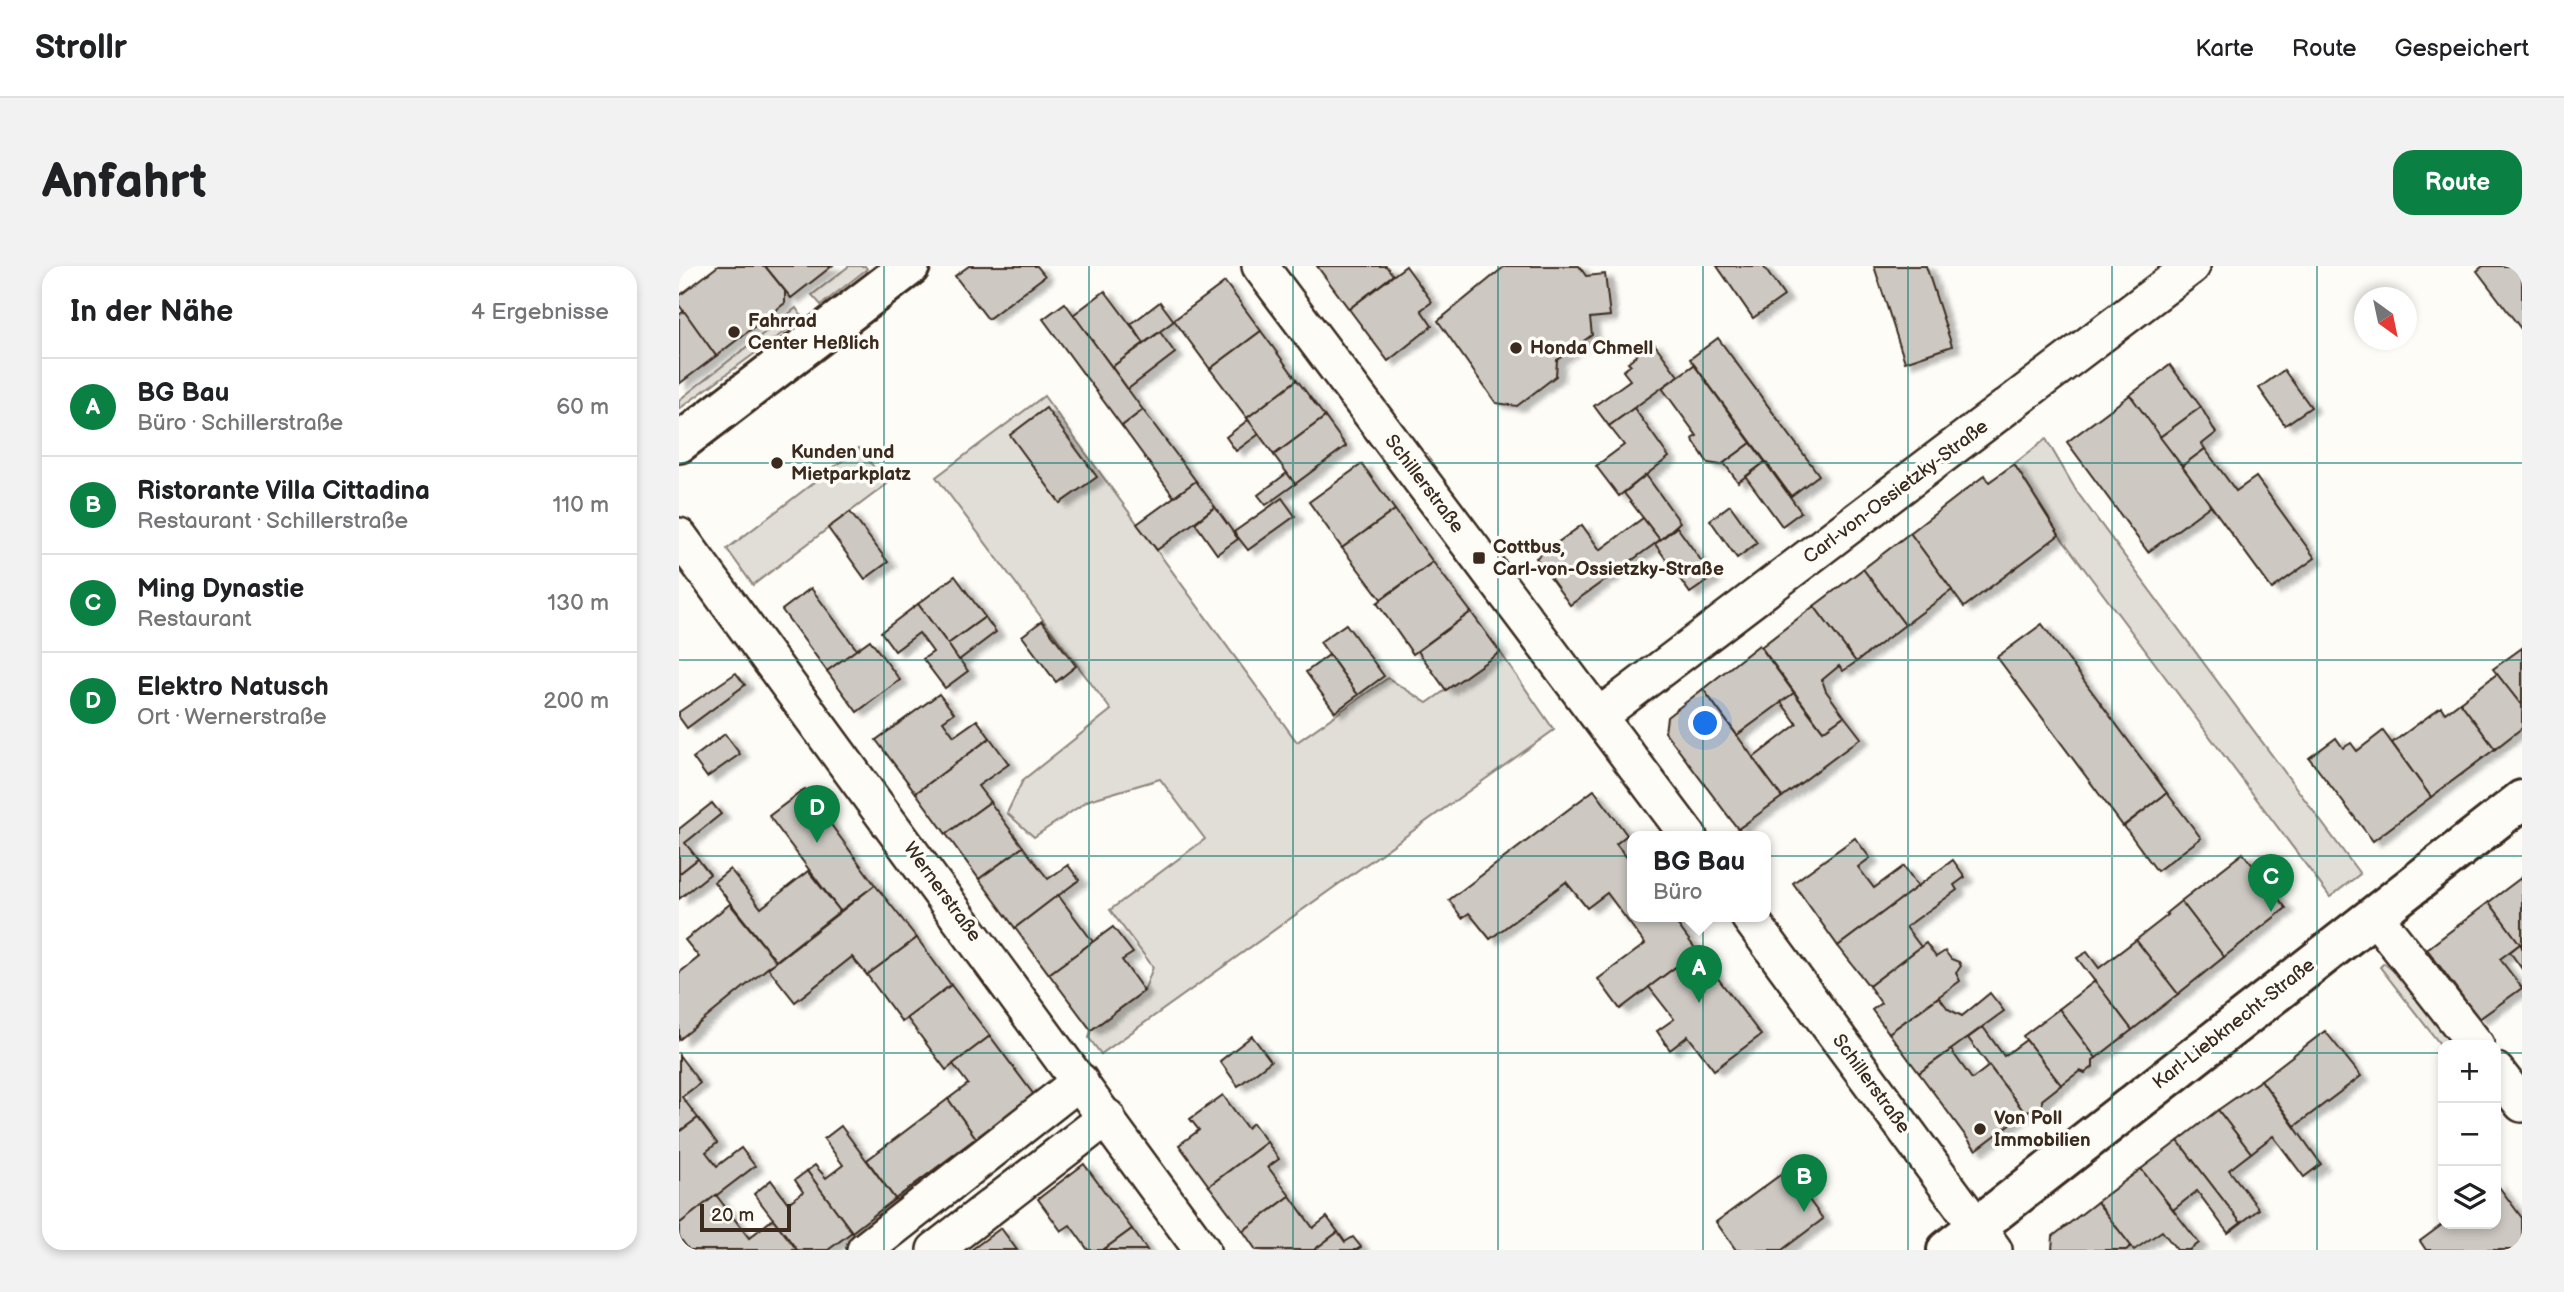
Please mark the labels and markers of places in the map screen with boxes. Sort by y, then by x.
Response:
place label: Fahrrad Center Heßlich [748,310,879,355]
marker: Fahrrad Center Heßlich [726,324,742,340]
place label: Honda Chmell [1530,337,1653,360]
marker: Honda Chmell [1508,340,1524,356]
place label: Kunden und Mietparkplatz [791,441,912,486]
marker: Kunden und Mietparkplatz [769,455,785,471]
place label: Cottbus, Carl-von-Ossietzky-Straße [1493,536,1724,581]
marker: Cottbus, Carl-von-Ossietzky-Straße [1471,550,1487,566]
pin: D [794,785,840,843]
pin: C [2248,854,2294,912]
pin: A [1676,945,1722,1003]
place label: Von Poll Immobilien [1994,1107,2091,1152]
marker: Von Poll Immobilien [1972,1121,1988,1137]
pin: B [1781,1154,1827,1212]

